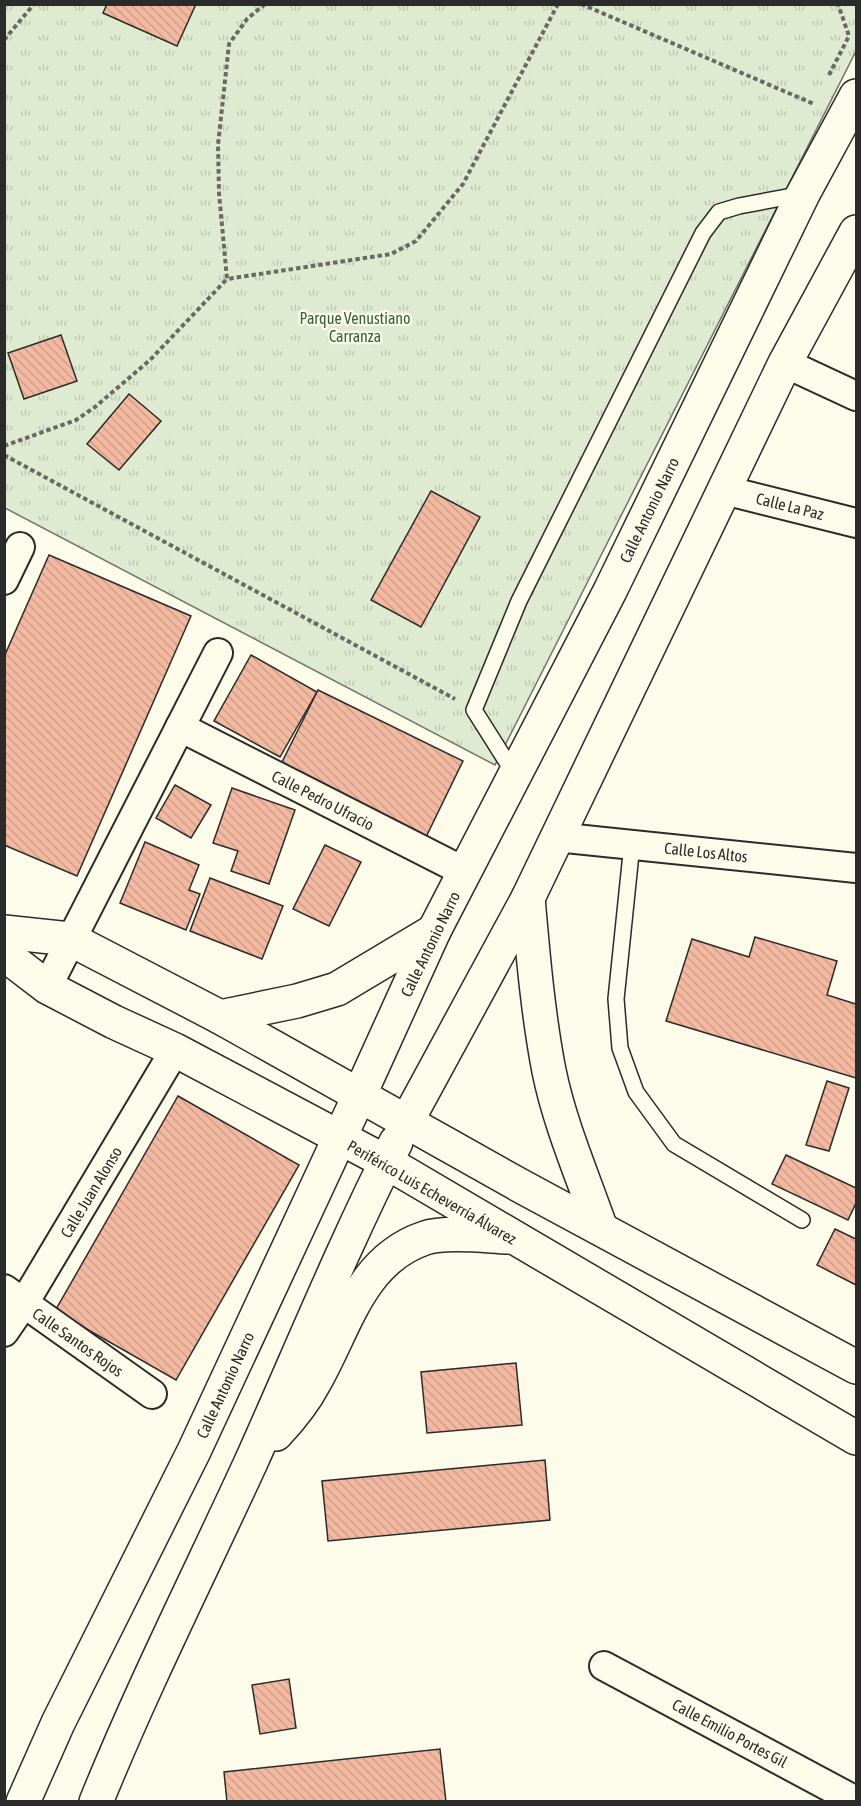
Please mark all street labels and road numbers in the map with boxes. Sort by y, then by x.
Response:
street label: Calle Antonio Narro [616,454,682,566]
street label: Calle La Paz [754,489,826,523]
street label: Calle Pedro Ufracio [269,767,377,833]
street label: Calle Los Altos [663,839,749,865]
street label: Calle Antonio Narro [397,888,463,1000]
street label: Periférico Luis Echeverría Álvarez [344,1136,520,1248]
street label: Calle Juan Alonso [57,1143,125,1241]
street label: Calle Santos Rojos [29,1304,127,1381]
street label: Calle Antonio Narro [193,1329,257,1441]
street label: Calle Emilio Portes Gil [669,1695,791,1771]

